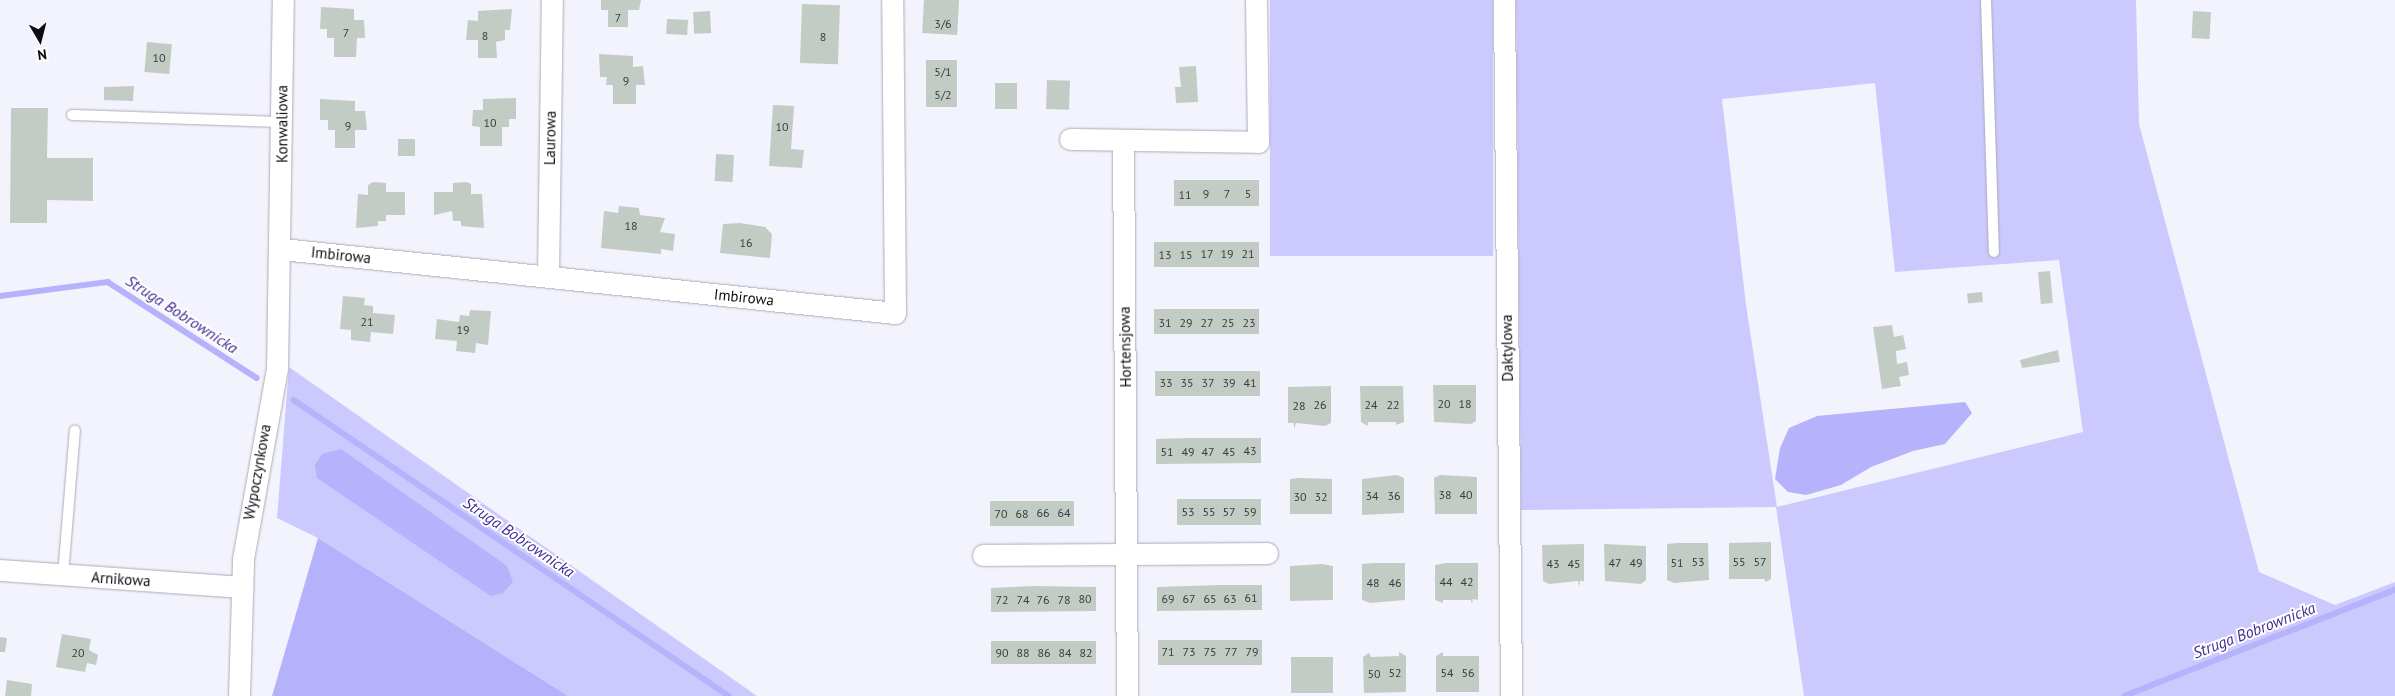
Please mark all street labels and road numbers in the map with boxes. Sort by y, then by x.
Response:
street label: Konwaliowa [273,85,291,163]
street label: Laurowa [541,111,559,165]
street label: Imbirowa [310,243,372,267]
street label: Imbirowa [713,285,775,309]
street label: Hortensjowa [1115,306,1135,388]
street label: Daktylowa [1497,314,1517,382]
street label: Wypoczynkowa [240,423,274,521]
street label: Arnikowa [91,568,151,590]

